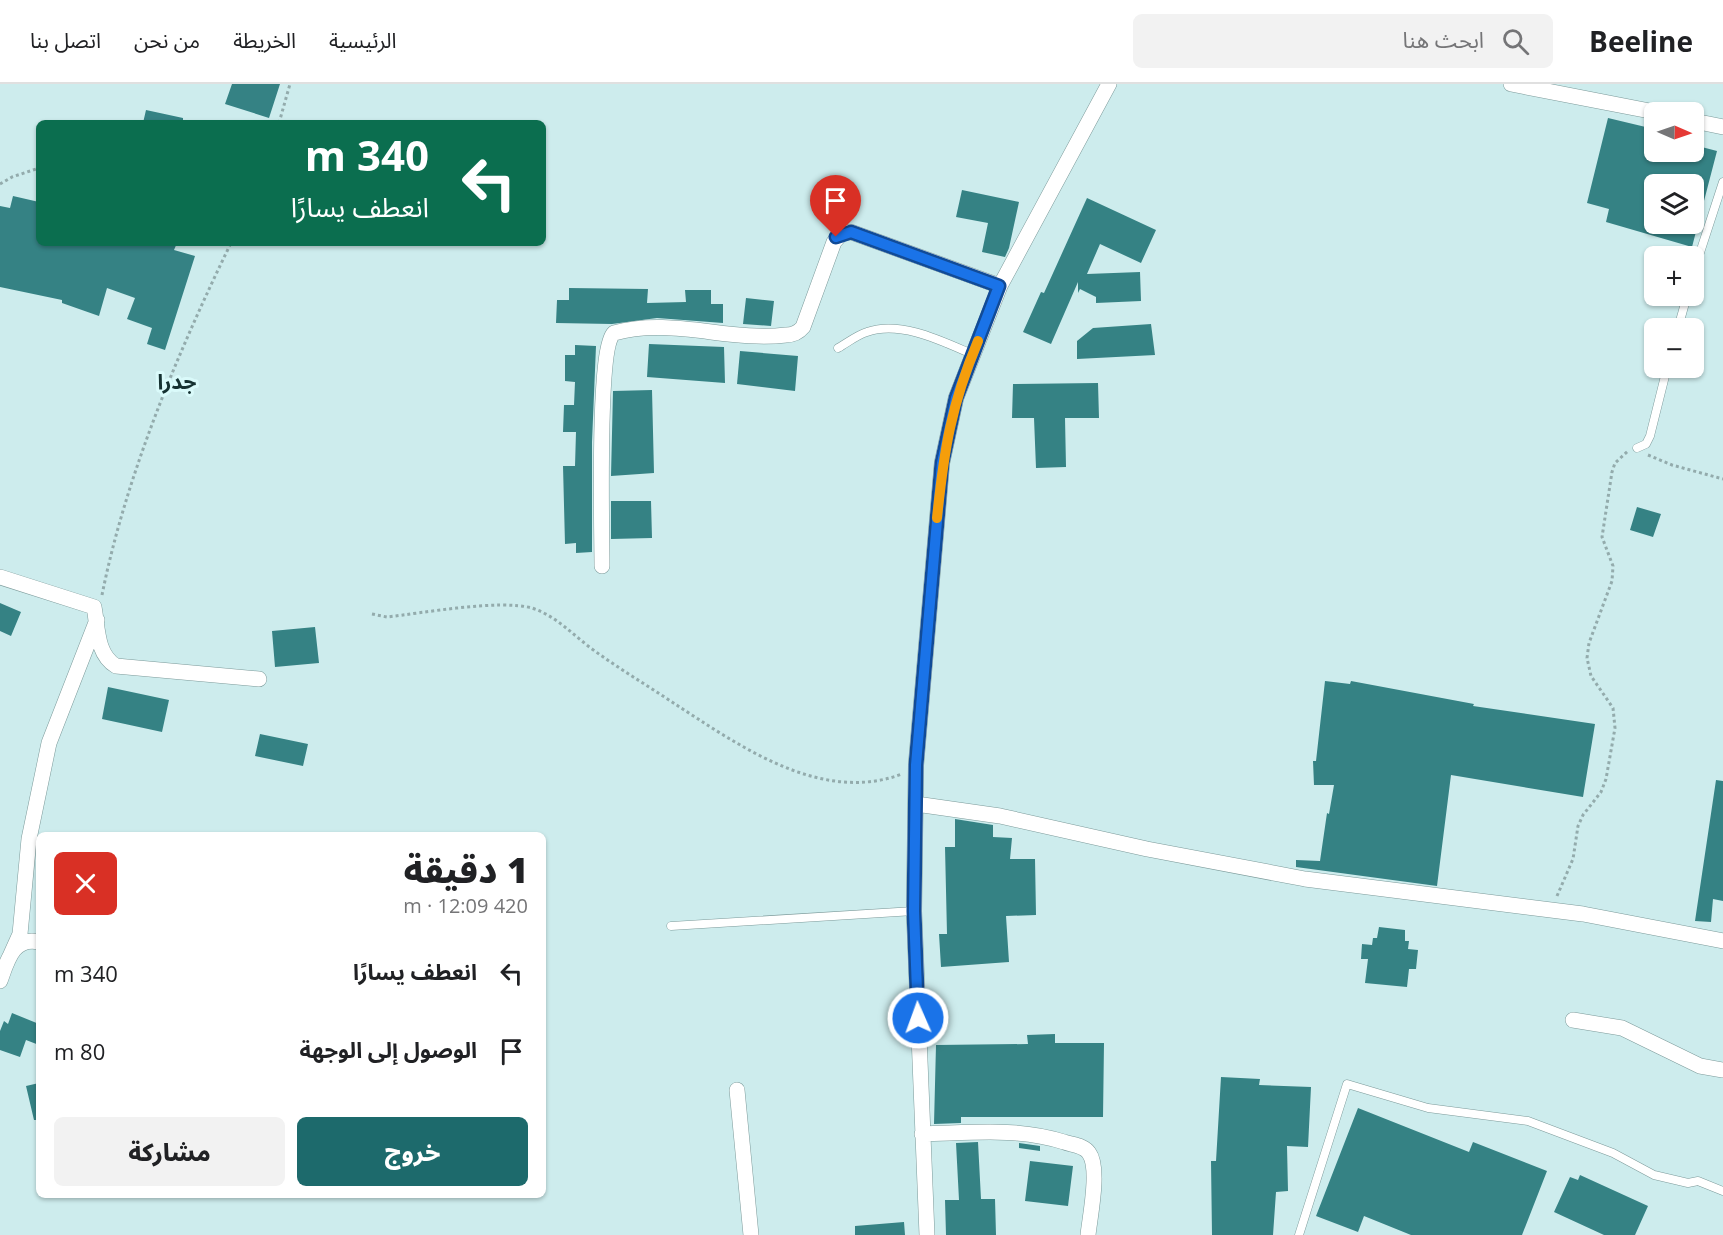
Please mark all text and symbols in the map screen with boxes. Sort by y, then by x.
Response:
search box [1133,14,1553,68]
text: Beeline [1589,22,1693,60]
text: ابحث هنا [1403,24,1484,54]
icon: search [1499,25,1532,58]
text: اتصل بنا [30,26,101,54]
text: من نحن [134,26,200,54]
text: الخريطة [233,26,296,54]
text: الرئيسية [329,26,397,54]
north arrow [1644,102,1704,162]
map controls [1644,102,1704,378]
text: 340 m [305,126,429,183]
icon: left [450,144,528,222]
button: layers [1644,174,1704,234]
pin [810,175,861,237]
icon: arrive [819,184,852,217]
text: انعطف يسارًا [291,188,429,225]
button: + [1644,246,1704,306]
button: − [1644,318,1704,378]
district label: جدرا [158,367,197,395]
text: 1 دقيقة [404,845,528,894]
button: close [54,852,117,915]
text: 420 m · 12:09 [403,892,528,919]
text: انعطف يسارًا [353,956,477,986]
icon: left [495,957,528,990]
text: 340 m [54,958,118,988]
position arrow [886,986,950,1050]
text: الوصول إلى الوجهة [299,1034,477,1064]
icon: arrive [495,1035,528,1068]
text: 80 m [54,1036,105,1066]
button: مشاركة [54,1117,285,1186]
button: خروج [297,1117,528,1186]

